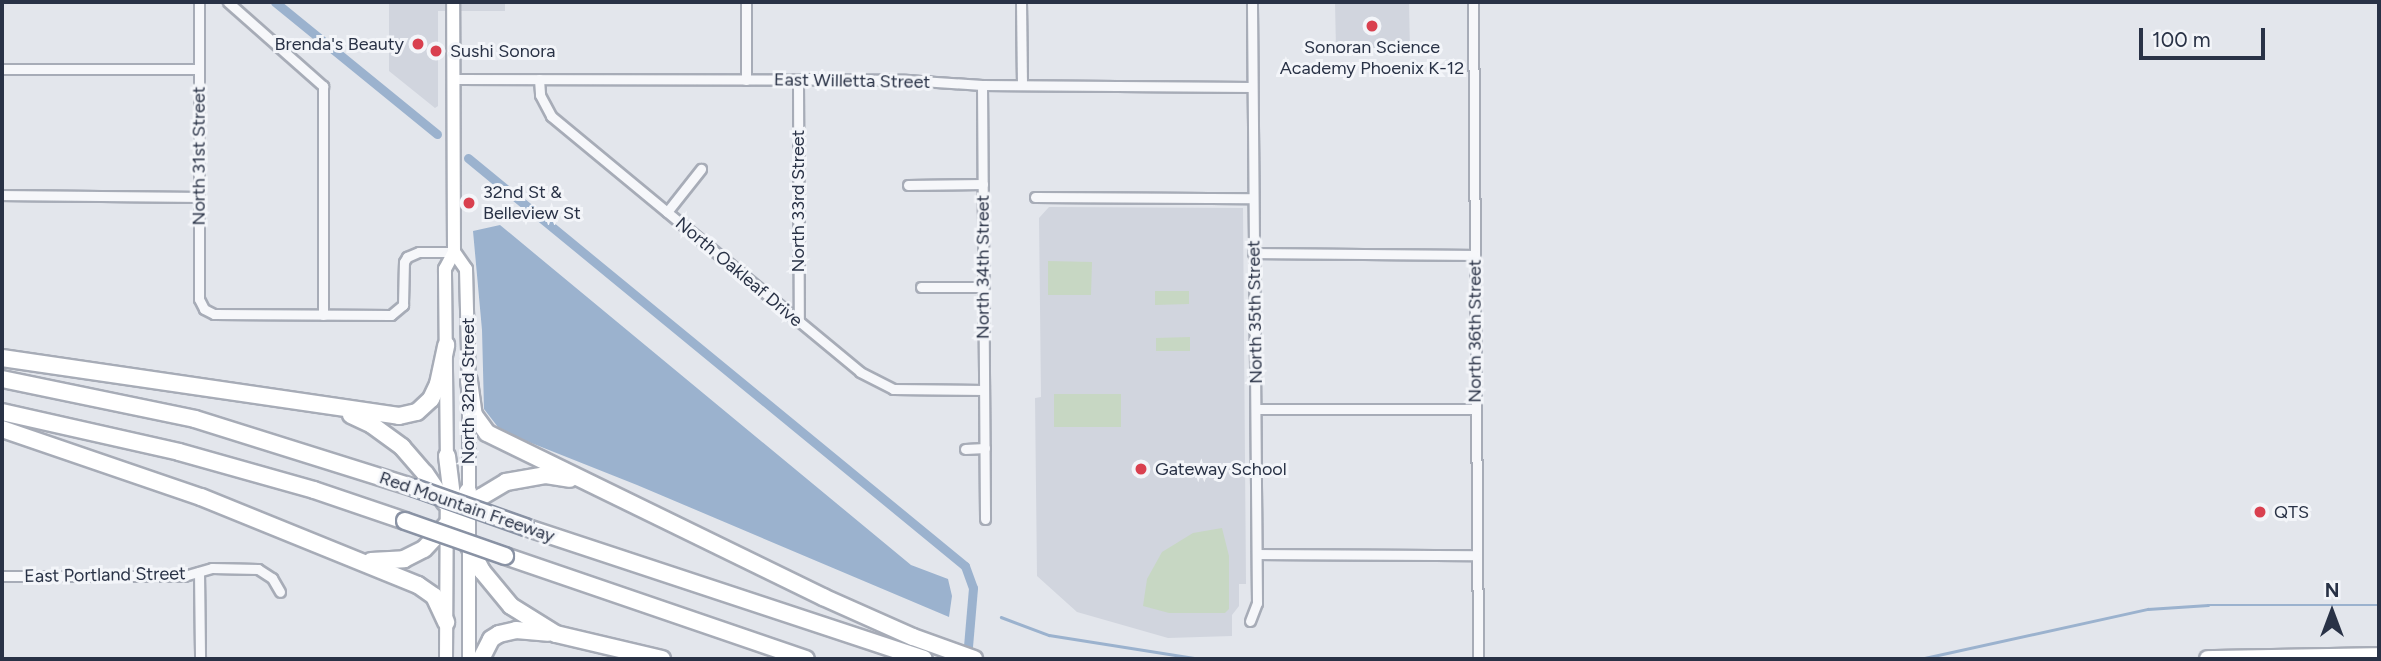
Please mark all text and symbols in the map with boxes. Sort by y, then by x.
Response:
scale bar [2143,14,2269,58]
marker: Sonoran Science Academy Phoenix K-12 [1364,18,1380,34]
text: 100 m [2152,27,2211,52]
place label: Brenda's Beauty [275,33,404,55]
marker: Brenda's Beauty [410,36,426,52]
place label: Sonoran Science Academy Phoenix K-12 [1280,37,1464,80]
place label: Sushi Sonora [450,40,555,62]
marker: Sushi Sonora [428,43,444,59]
street label: East Willetta Street [774,69,930,93]
street label: North 31st Street [188,86,210,226]
street label: North 33rd Street [787,130,809,272]
place label: 32nd St & Belleview St [483,182,581,224]
marker: 32nd St & Belleview St [461,195,477,211]
street label: North 34th Street [972,195,994,339]
street label: North Oakleaf Drive [671,213,807,331]
street label: North 35th Street [1243,240,1267,384]
street label: North 36th Street [1464,259,1486,403]
street label: North 32nd Street [457,317,479,465]
place label: Gateway School [1155,458,1287,480]
marker: Gateway School [1133,461,1149,477]
street label: Red Mountain Freeway [377,467,557,547]
place label: QTS [2274,501,2309,523]
marker: QTS [2252,504,2268,520]
street label: East Portland Street [24,563,186,587]
north arrow [2297,577,2367,647]
text: N [2325,579,2339,602]

